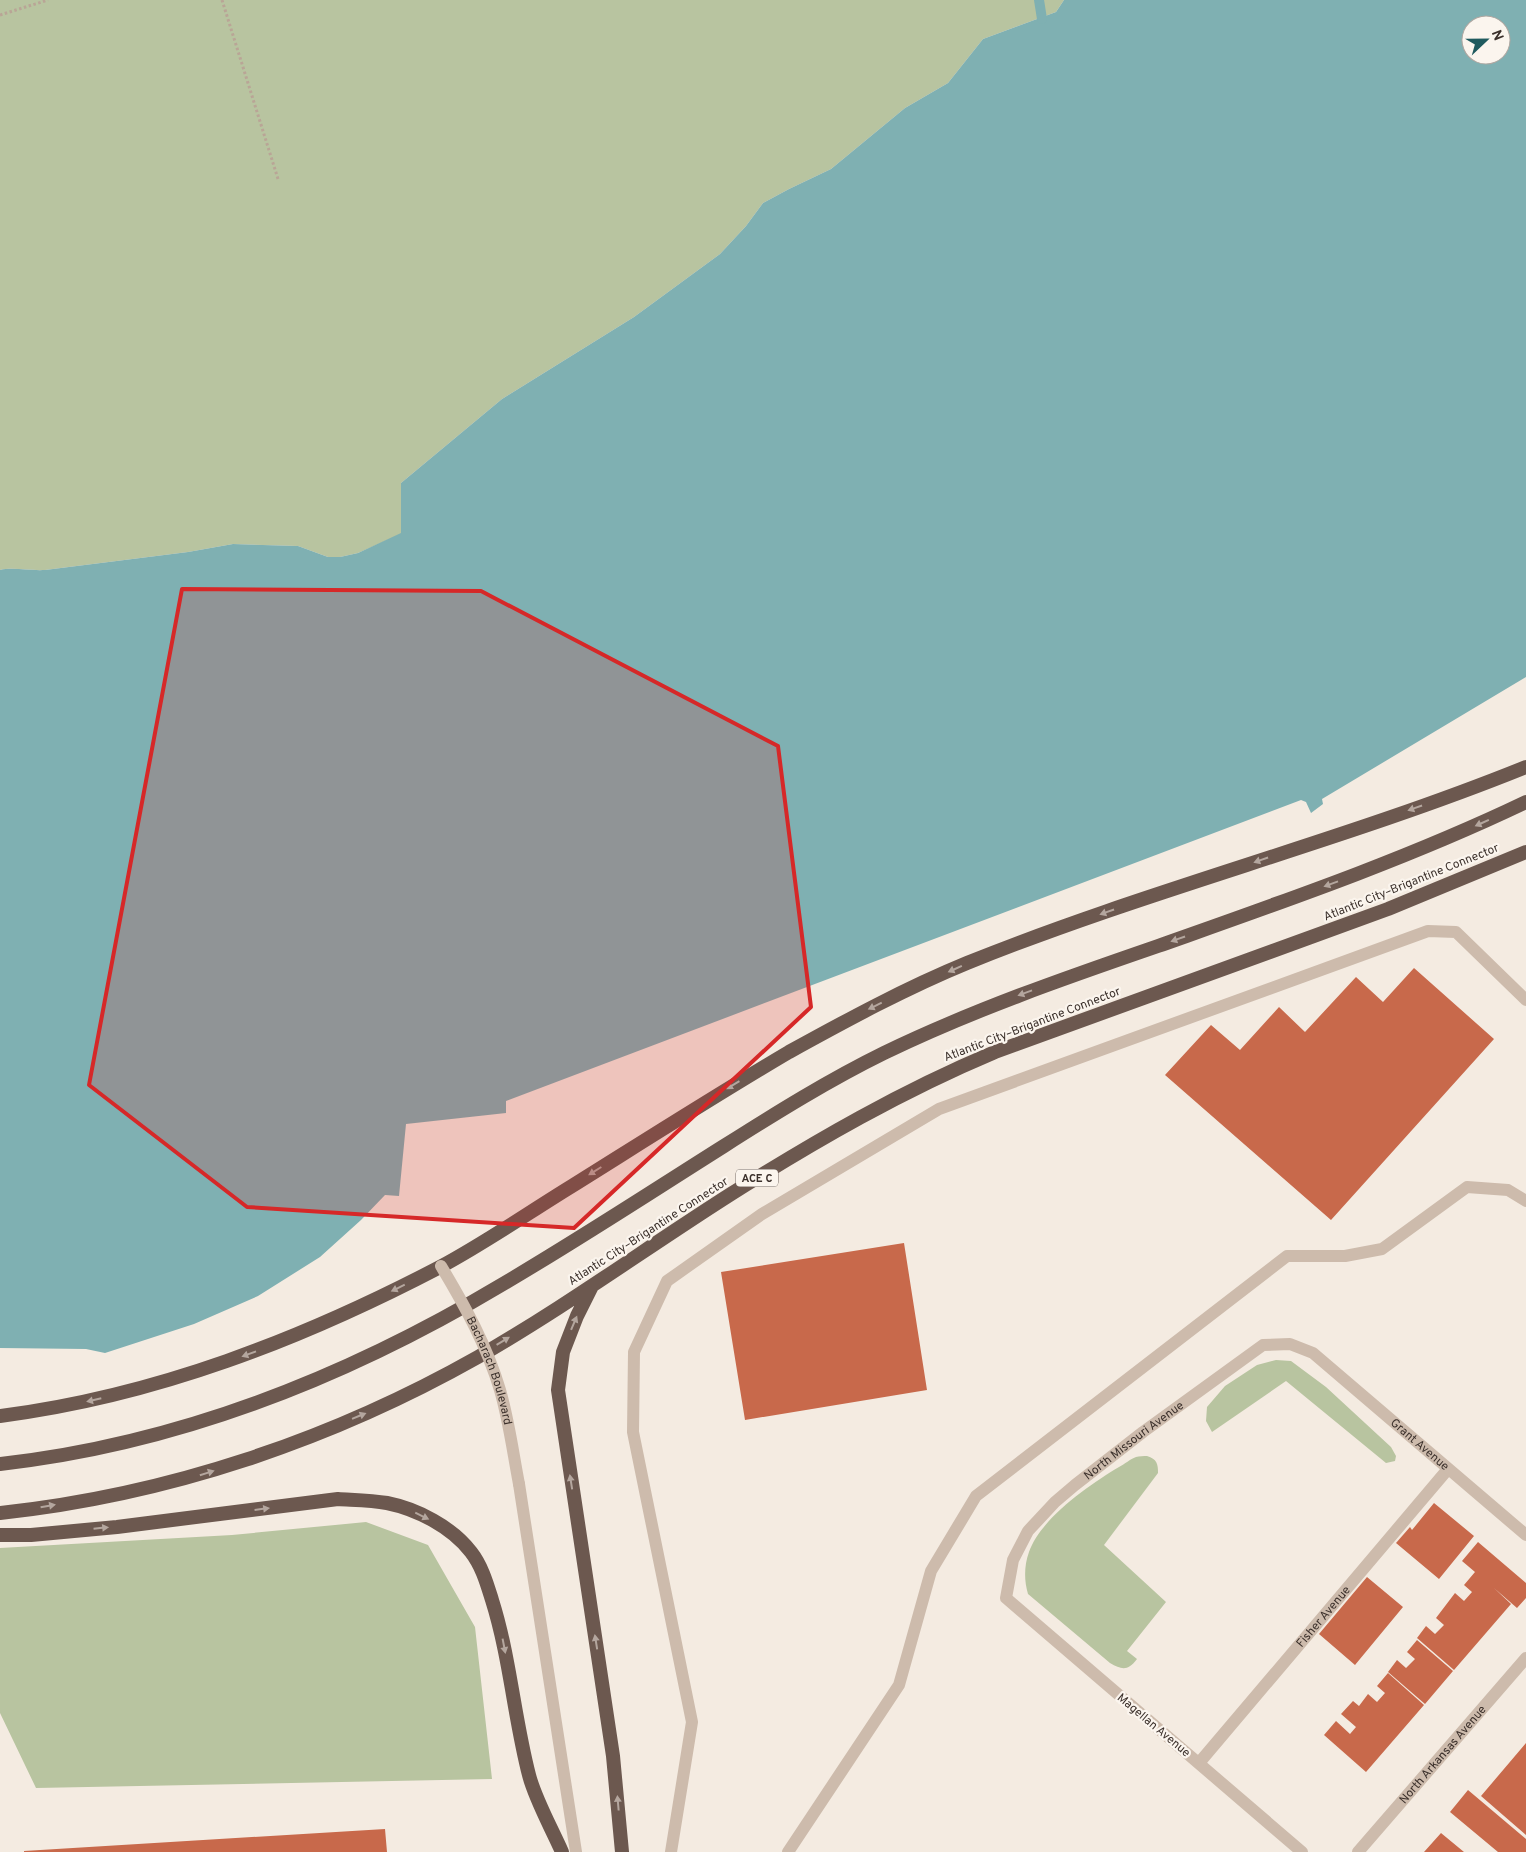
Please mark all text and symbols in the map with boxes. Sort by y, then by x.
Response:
north arrow [1461,15,1511,65]
text: N [1487,28,1506,44]
one-way arrow [1407,805,1422,812]
one-way arrow [1475,819,1489,827]
street label: Atlantic City–Brigantine Connector [1321,840,1502,925]
one-way arrow [1253,857,1268,864]
one-way arrow [1324,881,1339,888]
one-way arrow [1099,908,1114,916]
one-way arrow [1171,936,1186,943]
one-way arrow [948,965,962,973]
street label: Atlantic City–Brigantine Connector [942,984,1123,1066]
one-way arrow [1018,990,1033,997]
one-way arrow [867,1002,882,1010]
one-way arrow [726,1081,739,1090]
one-way arrow [588,1167,601,1176]
road number: ACE C [736,1170,778,1186]
street label: Atlantic City–Brigantine Connector [565,1174,732,1290]
one-way arrow [391,1284,405,1292]
street label: Bacharach Boulevard [462,1314,515,1426]
one-way arrow [571,1316,579,1330]
one-way arrow [497,1337,510,1346]
one-way arrow [242,1351,257,1358]
one-way arrow [86,1396,101,1404]
street label: North Missouri Avenue [1081,1398,1187,1484]
one-way arrow [352,1412,367,1420]
street label: Grant Avenue [1386,1415,1452,1475]
one-way arrow [200,1468,215,1476]
one-way arrow [567,1474,575,1490]
one-way arrow [41,1502,57,1510]
one-way arrow [255,1505,271,1513]
one-way arrow [415,1512,429,1520]
one-way arrow [93,1524,109,1532]
street label: Fisher Avenue [1293,1583,1355,1651]
one-way arrow [592,1634,600,1650]
one-way arrow [500,1639,508,1655]
street label: Magellan Avenue [1113,1690,1193,1761]
street label: North Arkansas Avenue [1396,1702,1490,1808]
one-way arrow [614,1795,622,1811]

